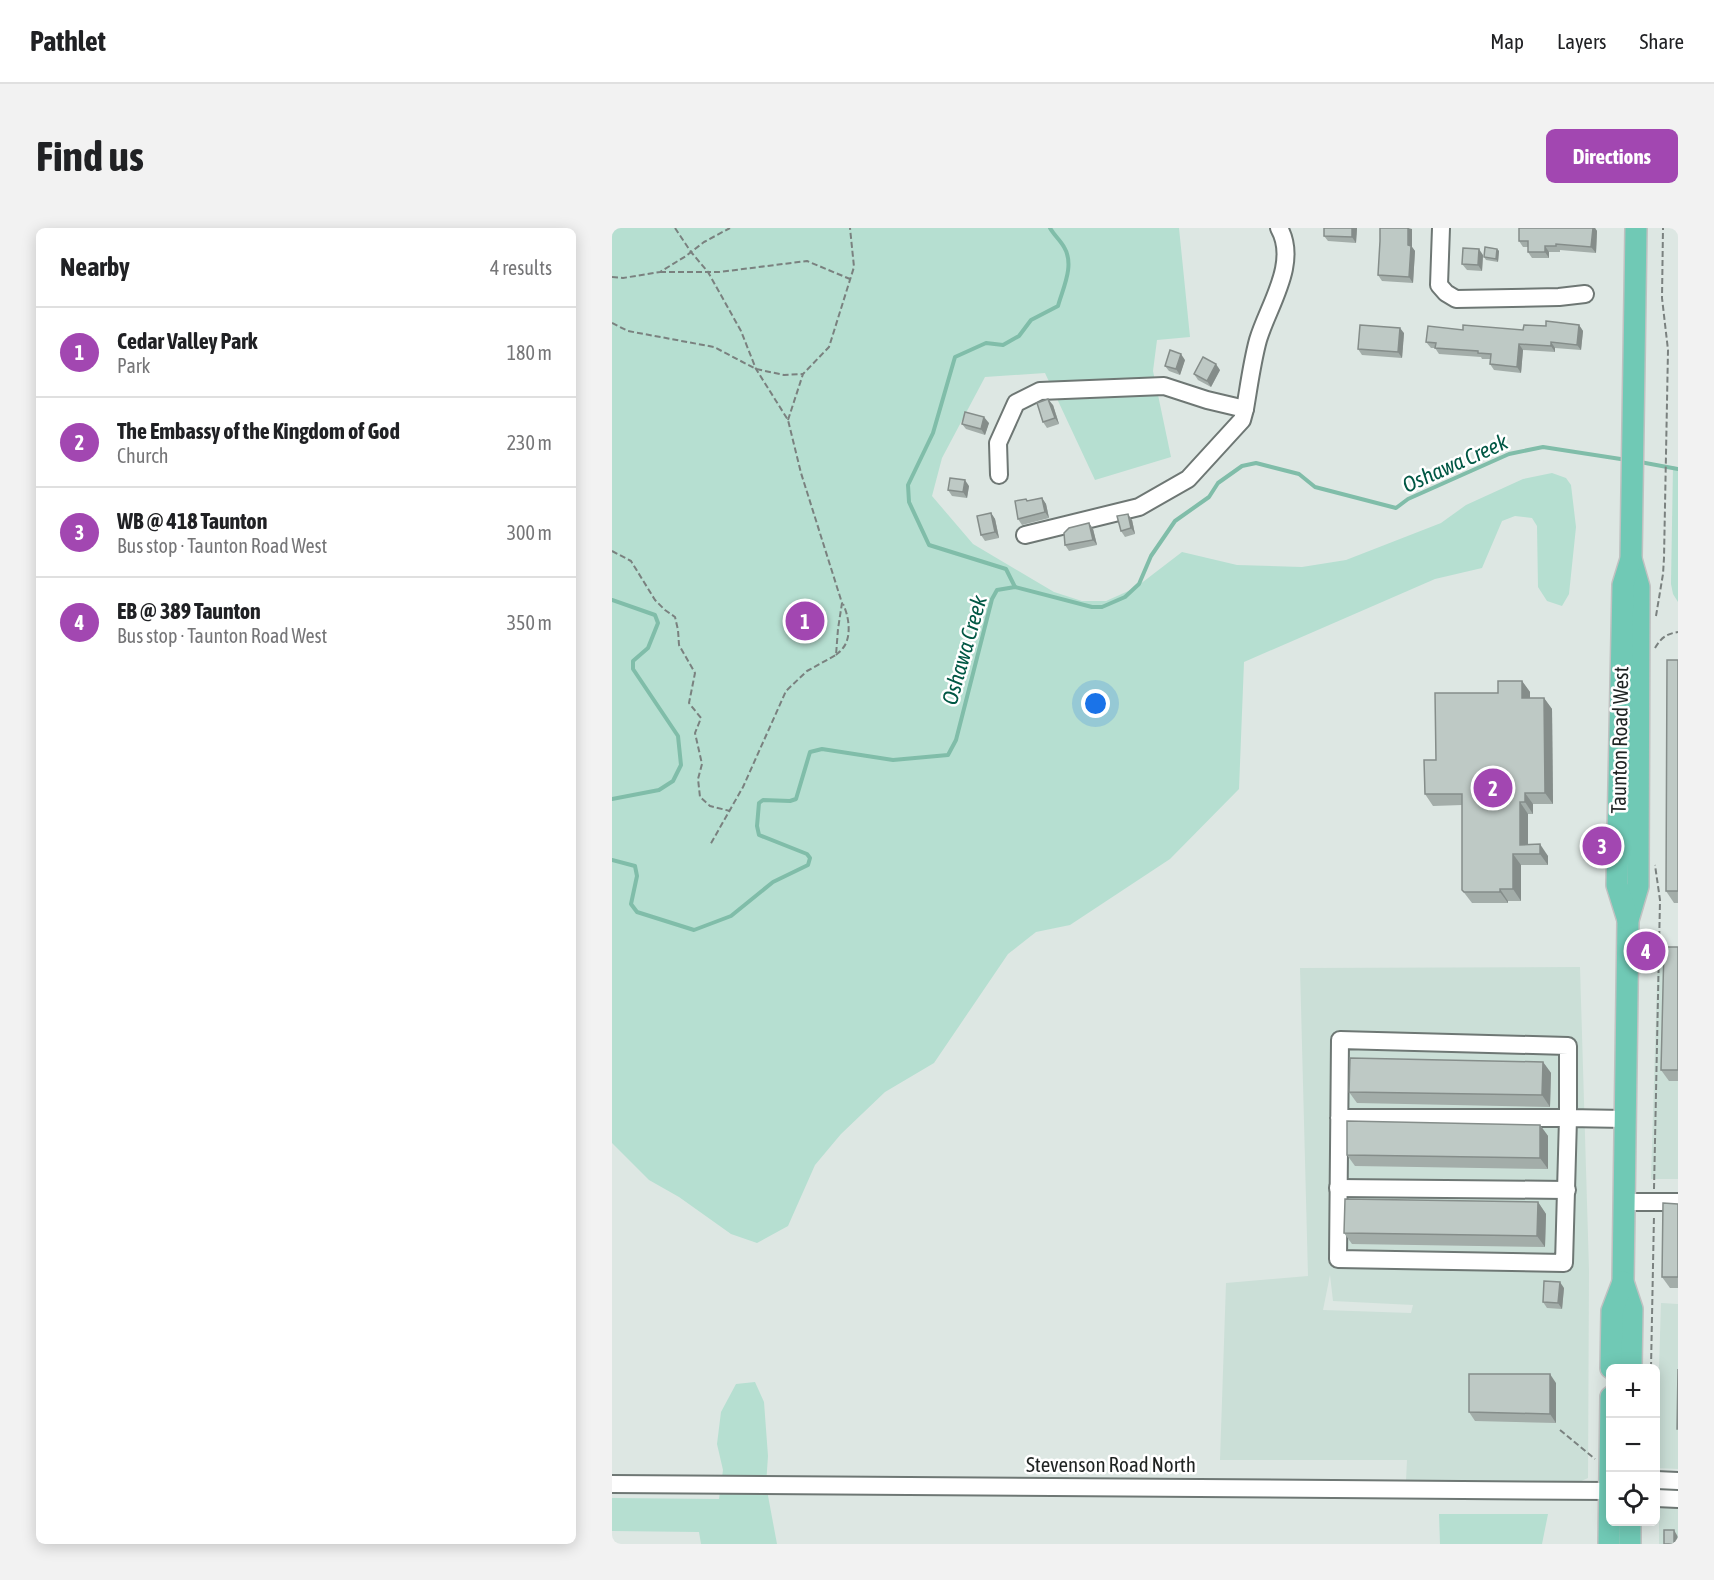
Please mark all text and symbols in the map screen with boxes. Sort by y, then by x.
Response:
text: Pathlet [30,25,106,57]
text: Map [1490,29,1524,53]
text: Layers [1557,29,1607,53]
text: Share [1640,29,1684,53]
button: Directions [1546,129,1678,183]
text: Find us [36,132,144,180]
text: Nearby [60,252,130,282]
text: 4 results [490,256,552,279]
text: Cedar Valley Park [117,328,257,354]
text: 1 [75,341,84,364]
text: 180 m [507,341,552,364]
text: Park [117,354,150,377]
text: The Embassy of the Kingdom of God [117,418,400,444]
water label: Oshawa Creek [1398,428,1512,498]
text: 2 [75,431,84,454]
text: 230 m [507,431,552,454]
text: Church [117,444,168,467]
text: WB @ 418 Taunton [117,508,267,534]
text: 3 [75,521,84,544]
text: 300 m [507,521,552,544]
text: Bus stop · Taunton Road West [117,534,327,557]
water label: Oshawa Creek [936,592,992,708]
text: EB @ 389 Taunton [117,598,261,624]
pin: 1 [786,598,824,644]
text: 4 [75,611,84,634]
text: 350 m [507,611,552,634]
text: Bus stop · Taunton Road West [117,624,327,647]
street label: Taunton Road West [1606,666,1632,814]
your location [1081,689,1110,718]
pin: 2 [1474,766,1512,810]
pin: 3 [1582,824,1622,868]
pin: 4 [1626,928,1666,974]
map controls [1606,1364,1660,1526]
button: + [1606,1364,1660,1418]
button: − [1606,1418,1660,1472]
street label: Stevenson Road North [1026,1452,1196,1476]
button: locate [1606,1472,1660,1526]

